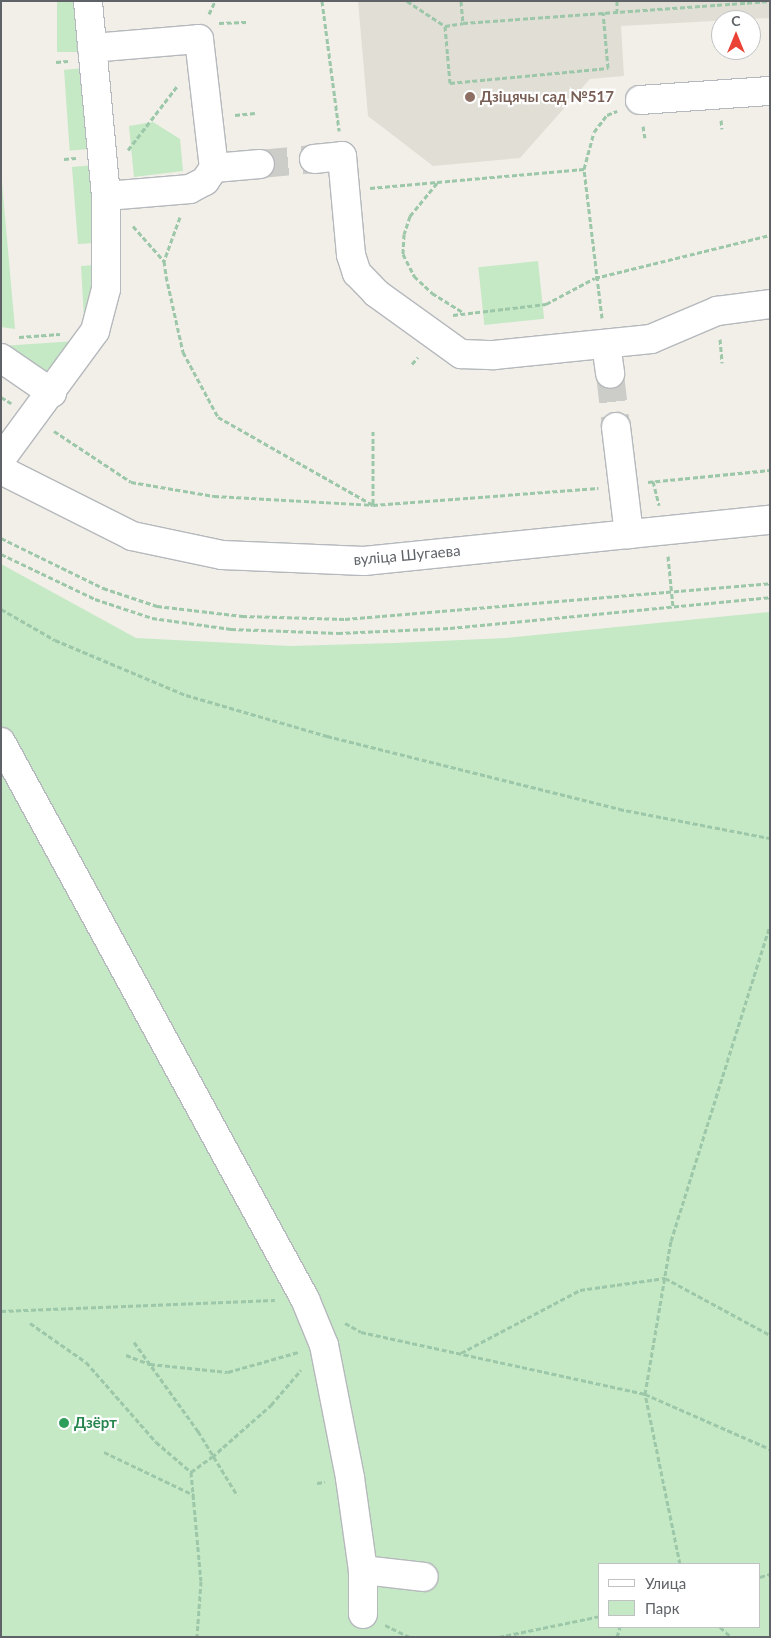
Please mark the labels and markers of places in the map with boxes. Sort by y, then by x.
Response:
place label: Дзіцячы сад №517 [480,88,614,106]
marker: Дзіцячы сад №517 [464,91,476,103]
place label: Дзёрт [74,1414,117,1432]
marker: Дзёрт [58,1417,70,1429]

